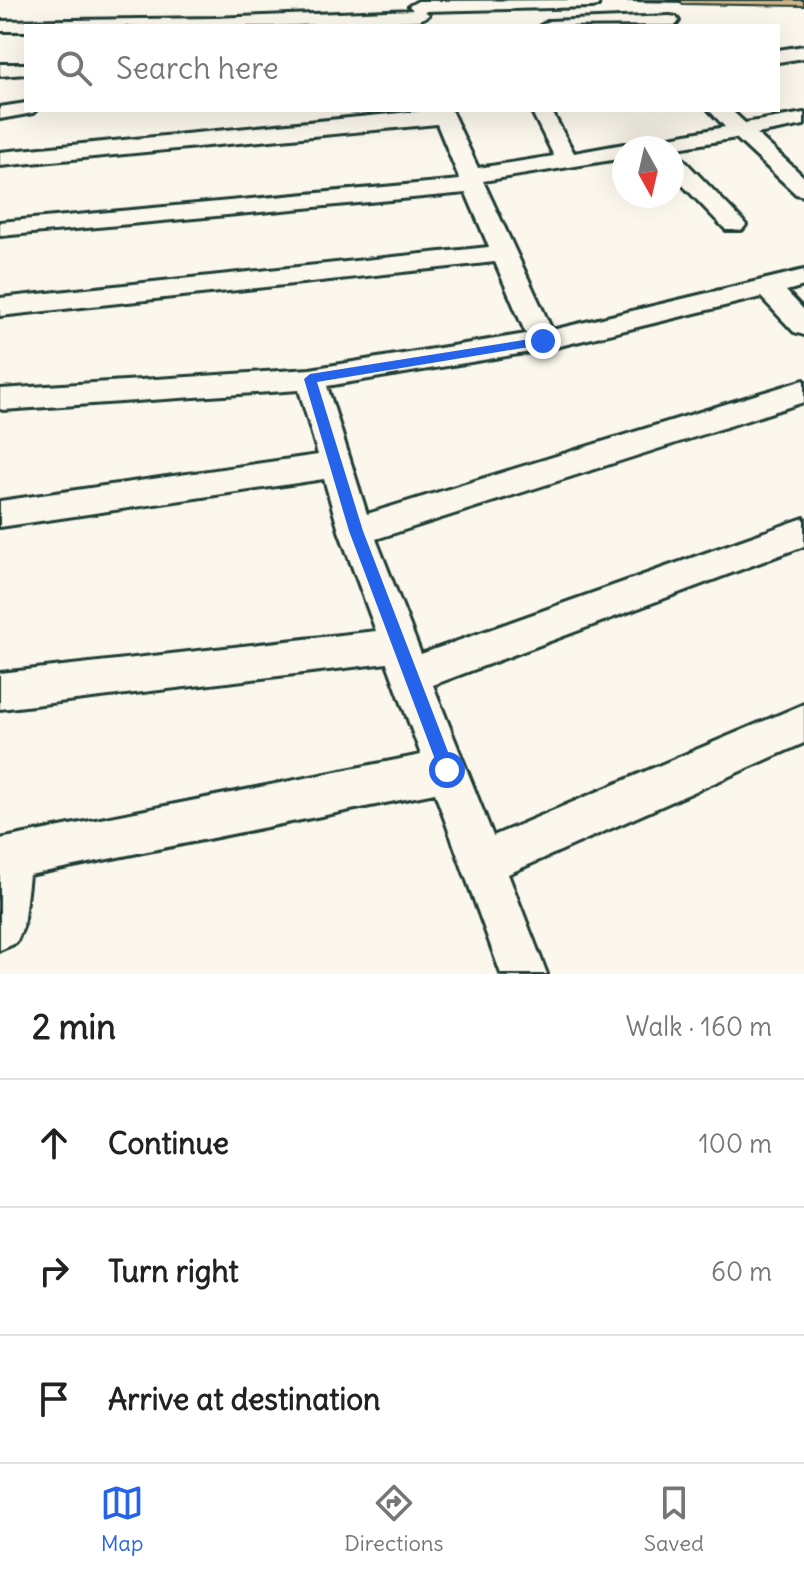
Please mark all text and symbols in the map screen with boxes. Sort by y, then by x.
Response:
search box [24,24,780,112]
icon: search [52,46,96,90]
text: Search here [116,49,279,87]
north arrow [612,136,684,208]
route end [525,323,561,359]
route start [429,752,465,788]
text: 2 min [32,1005,116,1048]
text: Walk · 160 m [626,1010,772,1043]
icon: ahead [32,1121,76,1165]
text: Continue [108,1124,229,1162]
text: 100 m [698,1127,772,1160]
icon: right [32,1249,76,1293]
text: Turn right [108,1252,239,1290]
text: 60 m [711,1255,772,1288]
icon: arrive [32,1377,76,1421]
text: Arrive at destination [108,1380,380,1418]
tab: Map [100,1481,144,1557]
tab: Directions [344,1481,444,1557]
tab: Saved [644,1481,704,1557]

